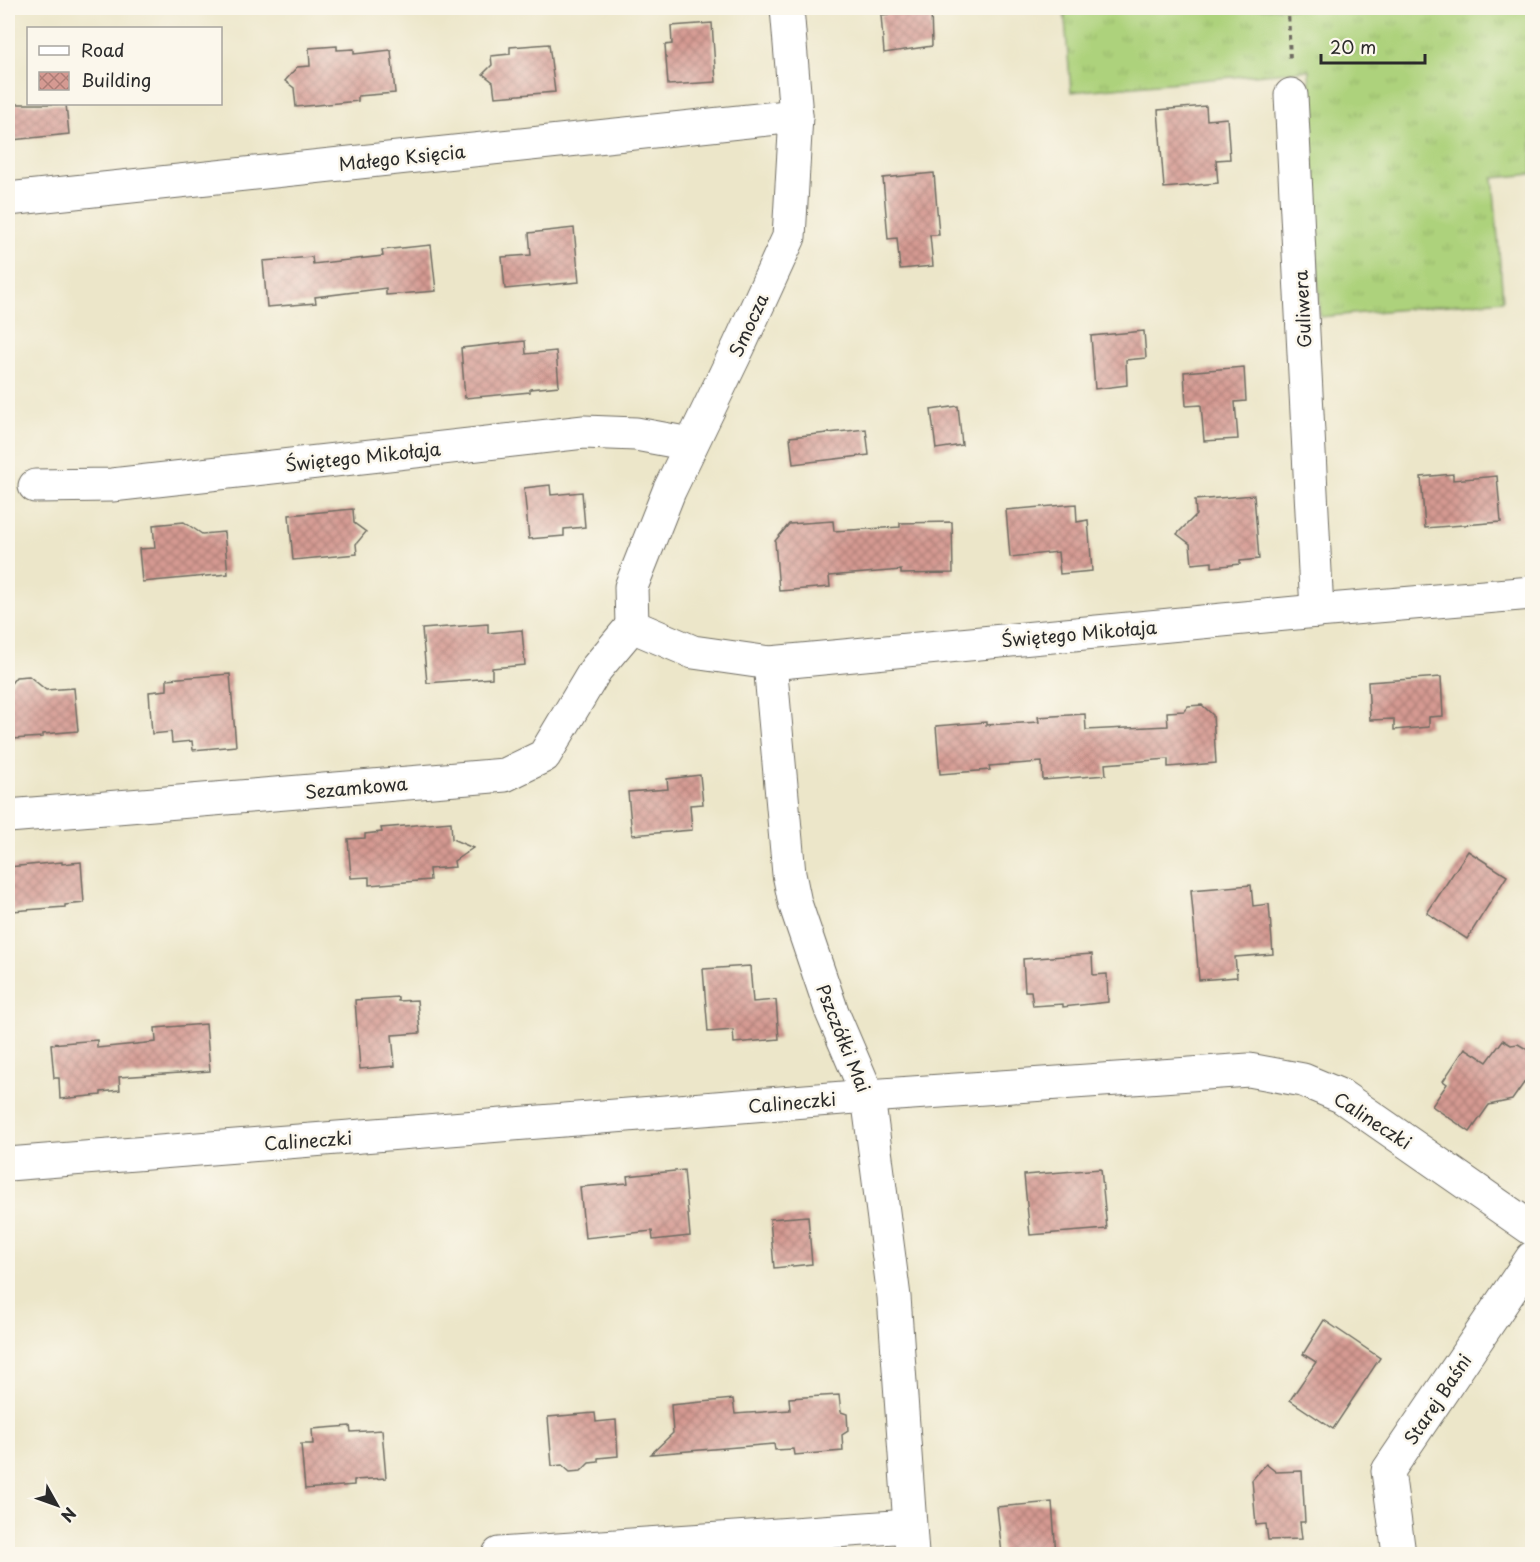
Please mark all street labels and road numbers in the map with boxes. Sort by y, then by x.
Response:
street label: Małego Księcia [337,137,467,177]
street label: Guliwera [1286,269,1318,349]
street label: Smocza [722,288,775,361]
street label: Świętego Mikołaja [284,434,443,478]
street label: Świętego Mikołaja [1000,613,1158,653]
street label: Sezamkowa [304,769,409,805]
street label: Pszczółki Mai [810,980,878,1096]
street label: Calineczki [747,1085,837,1119]
street label: Calineczki [1329,1085,1417,1155]
street label: Calineczki [263,1123,353,1157]
street label: Starej Baśni [1397,1348,1477,1450]

